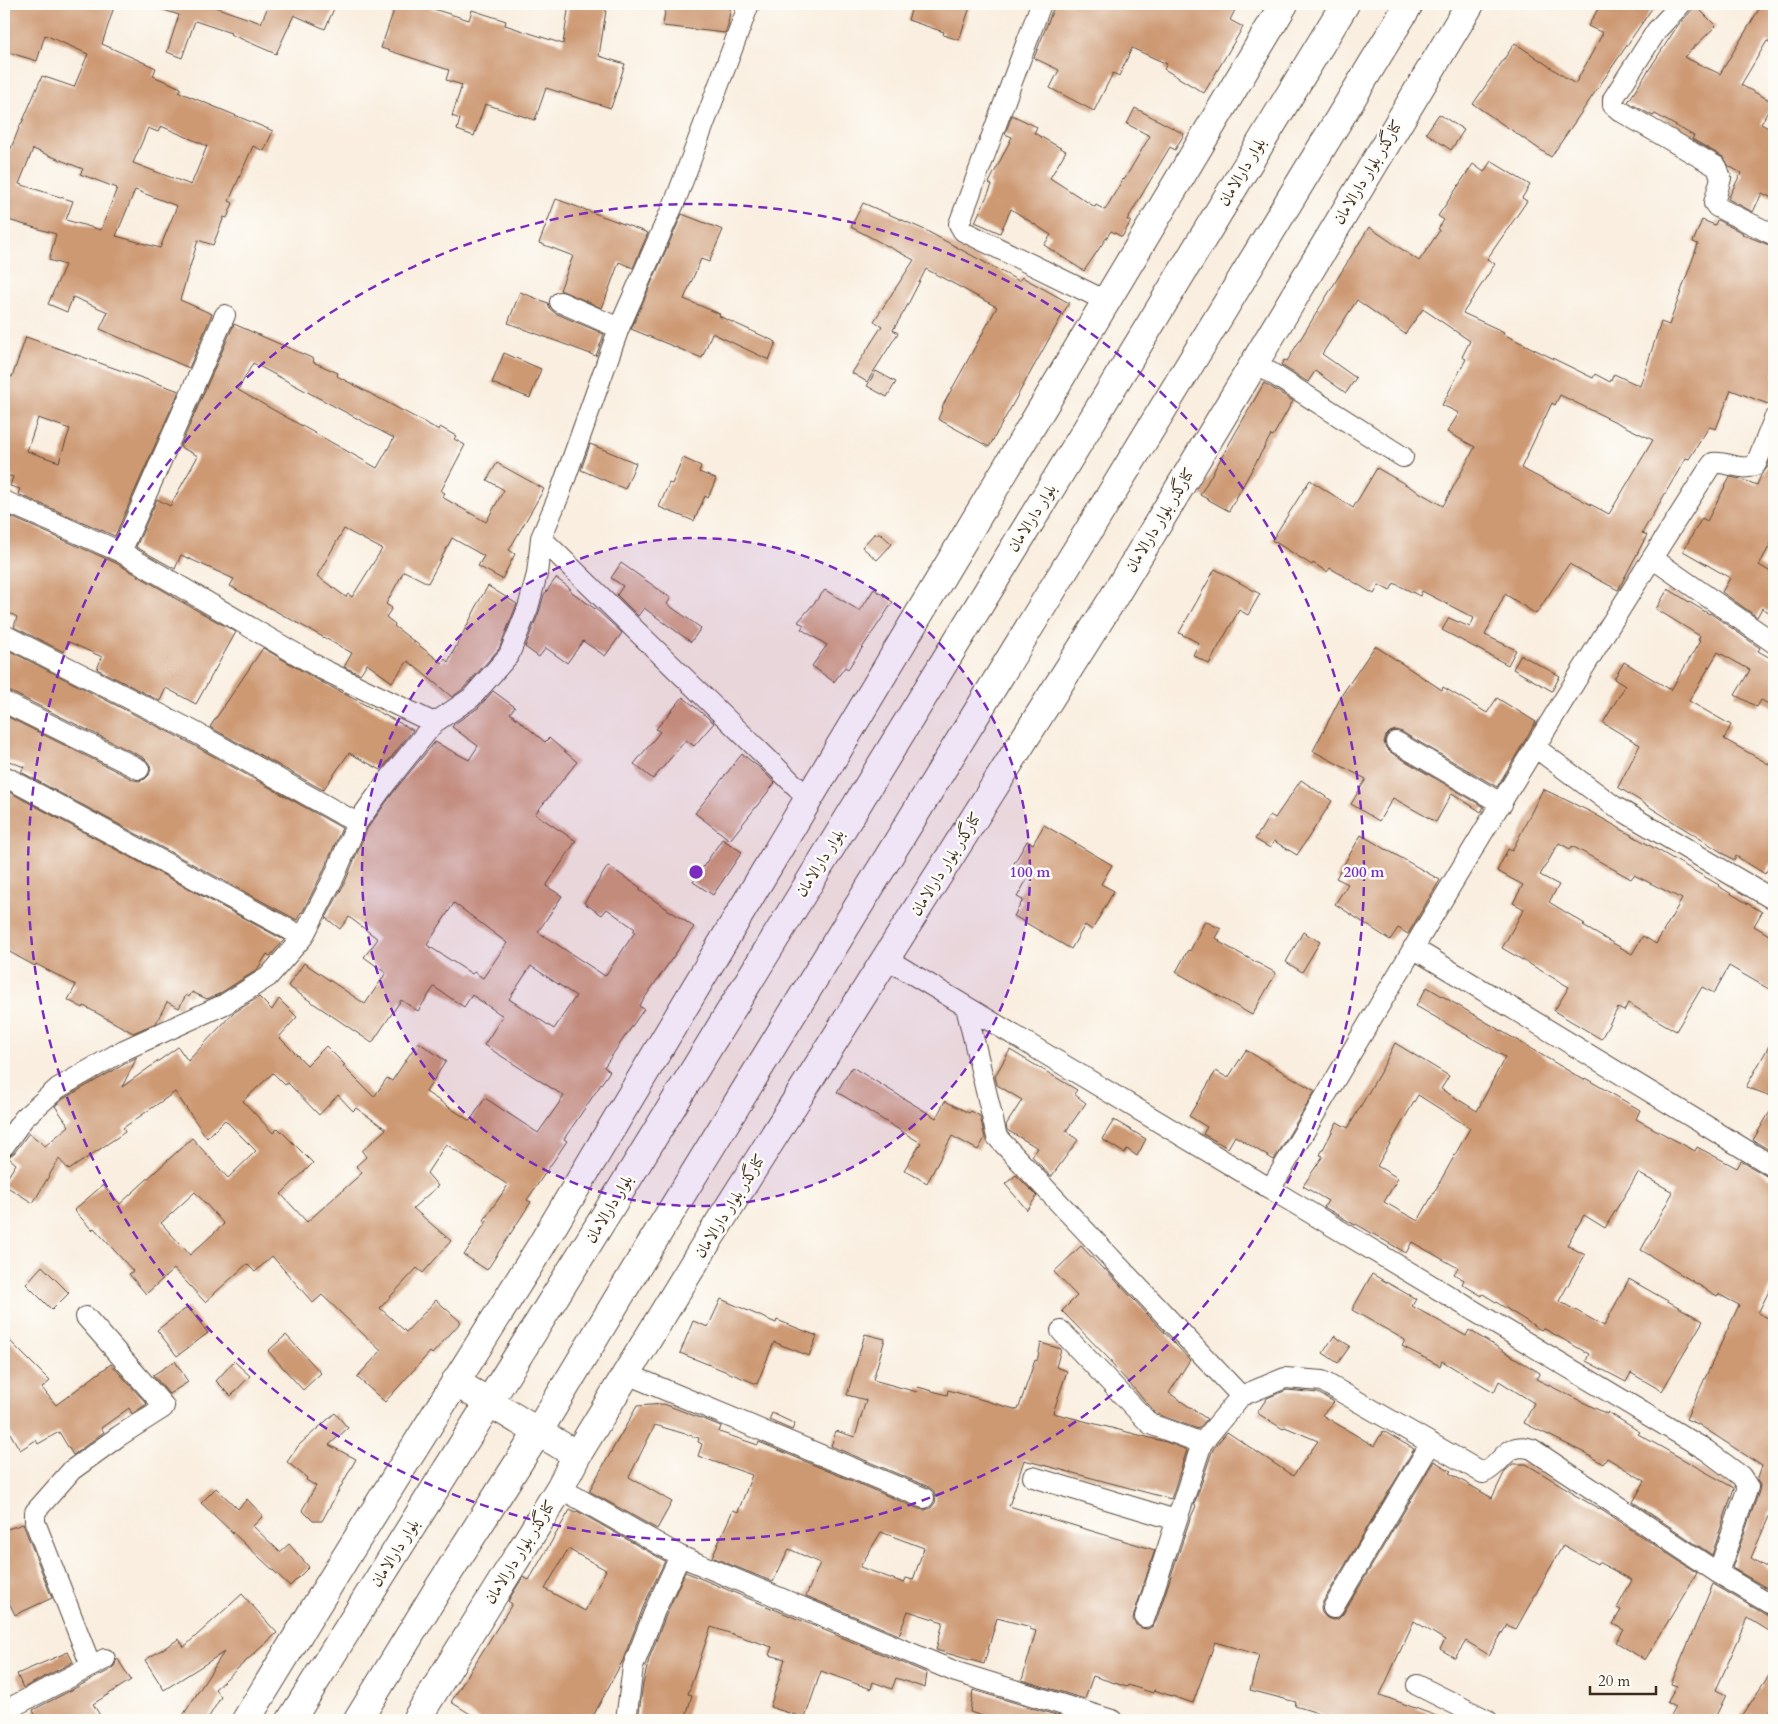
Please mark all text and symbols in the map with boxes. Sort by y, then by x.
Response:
street label: کنارگذر بلوار دارالامان [1327,115,1408,228]
street label: بلوار دارالامان [1213,134,1271,210]
street label: کنارگذر بلوار دارالامان [1119,463,1200,576]
street label: بلوار دارالامان [1002,480,1062,556]
street label: کنارگذر بلوار دارالامان [904,807,987,920]
street label: بلوار دارالامان [790,825,850,901]
text: 100 m [1010,862,1051,882]
text: 200 m [1344,862,1385,882]
centre of rings [687,863,705,881]
street label: کنارگذر بلوار دارالامان [688,1149,771,1262]
street label: بلوار دارالامان [580,1171,638,1247]
street label: کنارگذر بلوار دارالامان [478,1495,561,1608]
street label: بلوار دارالامان [365,1515,425,1591]
scale bar [1590,1664,1657,1696]
text: 20 m [1598,1671,1630,1691]

